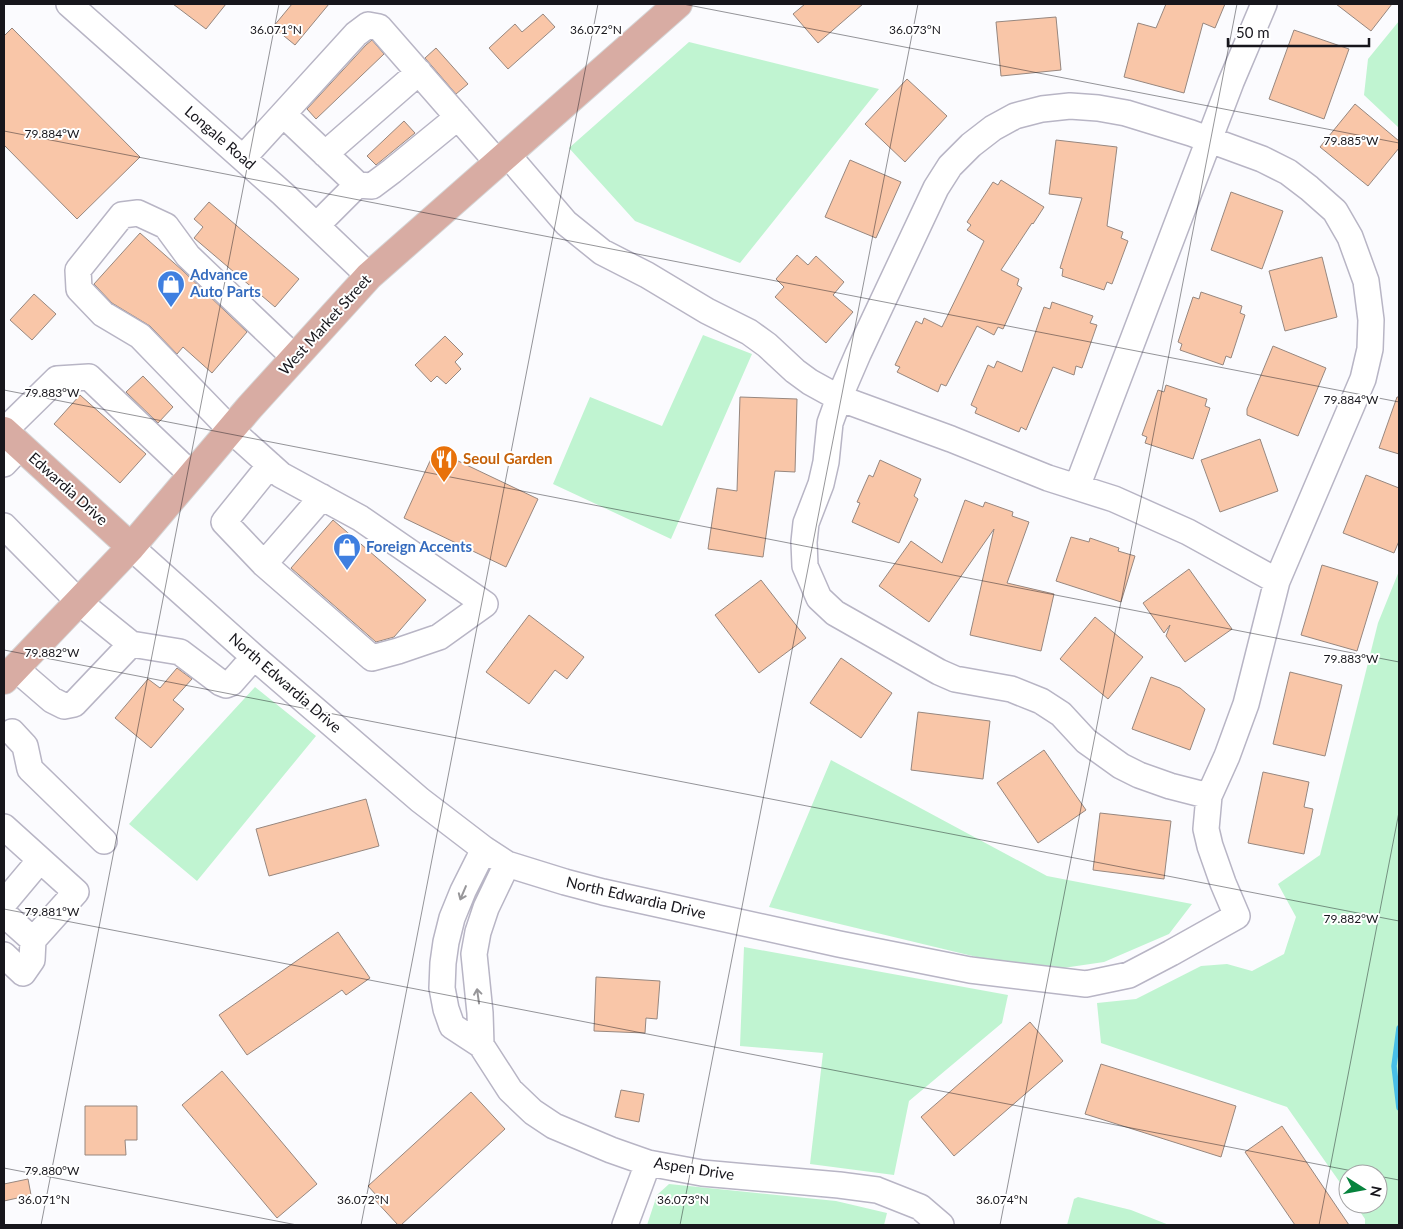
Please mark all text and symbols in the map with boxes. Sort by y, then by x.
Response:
scale bar [1228,15,1369,47]
text: 36.071°N [250,22,302,37]
text: 36.072°N [570,22,622,37]
text: 36.073°N [889,22,941,37]
text: 50 m [1236,23,1270,41]
street label: Longale Road [182,102,260,173]
text: 79.884°W [24,126,80,141]
text: 79.885°W [1323,133,1379,148]
place label: Advance Auto Parts [189,265,261,300]
shop icon: Advance Auto Parts [156,269,186,308]
street label: West Market Street [275,270,374,378]
text: 79.883°W [24,385,80,400]
text: 79.884°W [1323,392,1379,407]
restaurant icon: Seoul Garden [429,444,459,483]
street label: Edwardia Drive [25,448,112,528]
place label: Seoul Garden [463,449,553,467]
shop icon: Foreign Accents [332,532,362,571]
place label: Foreign Accents [366,537,473,555]
street label: North Edwardia Drive [226,629,346,736]
text: 79.882°W [24,645,80,660]
text: 79.883°W [1323,651,1379,666]
street label: North Edwardia Drive [565,872,708,922]
one-way arrow [457,885,467,900]
text: 79.881°W [24,904,80,919]
text: 79.882°W [1323,911,1379,926]
one-way arrow [473,988,483,1004]
street label: Aspen Drive [653,1153,736,1183]
text: 79.880°W [24,1163,80,1178]
north arrow [1338,1164,1388,1214]
text: N [1367,1185,1386,1198]
text: 36.071°N [18,1192,70,1207]
text: 36.072°N [337,1192,389,1207]
text: 36.073°N [657,1192,709,1207]
text: 36.074°N [976,1192,1028,1207]

